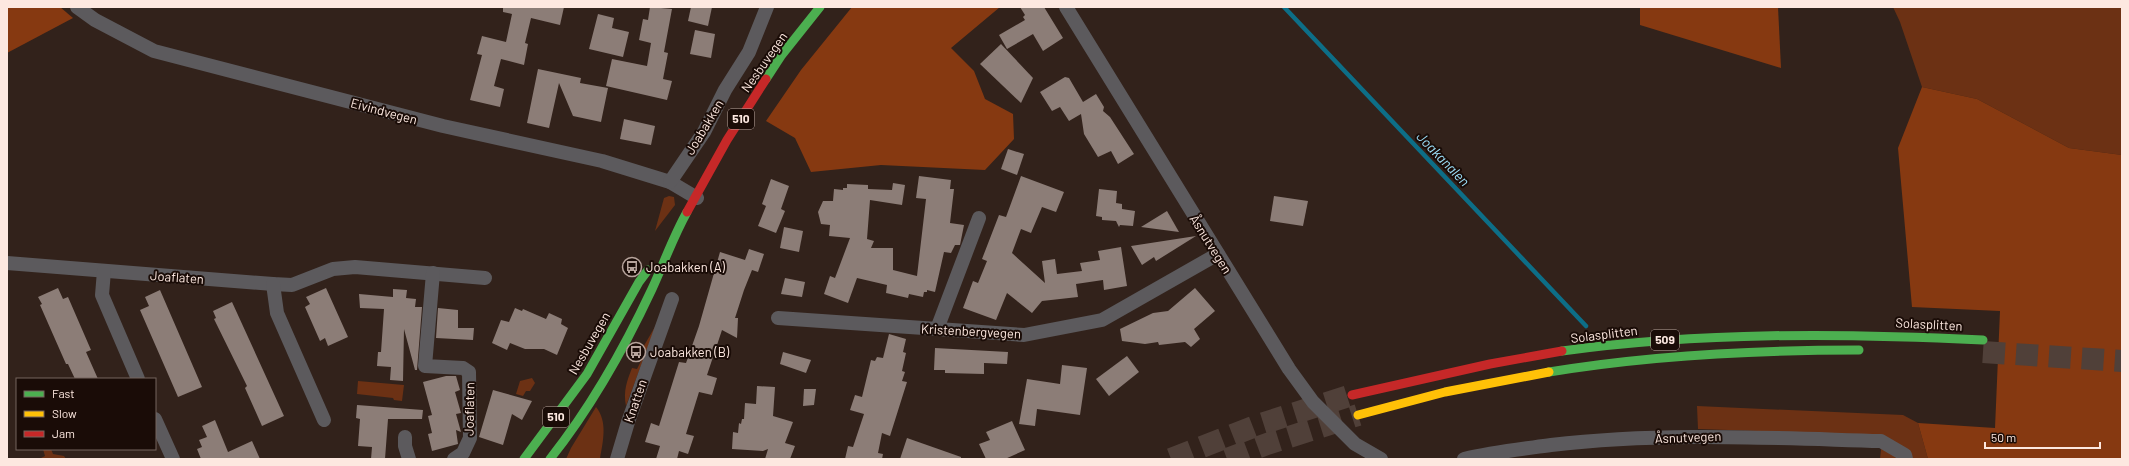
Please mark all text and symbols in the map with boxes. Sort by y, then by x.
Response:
street label: Nesbuvegen [737,29,791,95]
street label: Eivindvegen [349,94,419,128]
street label: Joabakken [681,96,727,158]
road number: 510 [728,109,754,129]
water label: Joakanalen [1413,128,1473,189]
street label: Åsnutvegen [1187,211,1236,276]
bus stop icon: Joabakken (A) [621,256,643,278]
place label: Joabakken (A) [646,259,726,275]
street label: Joaflaten [150,267,204,287]
street label: Nesbuvegen [565,309,613,377]
street label: Solasplitten [1895,314,1963,334]
street label: Kristenbergvegen [921,320,1021,342]
street label: Solasplitten [1570,322,1638,346]
road number: 509 [1651,330,1679,350]
bus stop icon: Joabakken (B) [625,341,647,363]
place label: Joabakken (B) [650,344,730,360]
street label: Knatten [620,377,650,425]
legend [16,378,156,450]
street label: Joaflaten [461,382,477,436]
text: Fast [52,386,75,400]
text: Slow [52,406,77,420]
road number: 510 [543,407,569,427]
scale bar [1985,424,2100,450]
text: Jam [52,426,75,440]
street label: Åsnutvegen [1654,427,1722,446]
text: 50 m [1991,430,2016,444]

